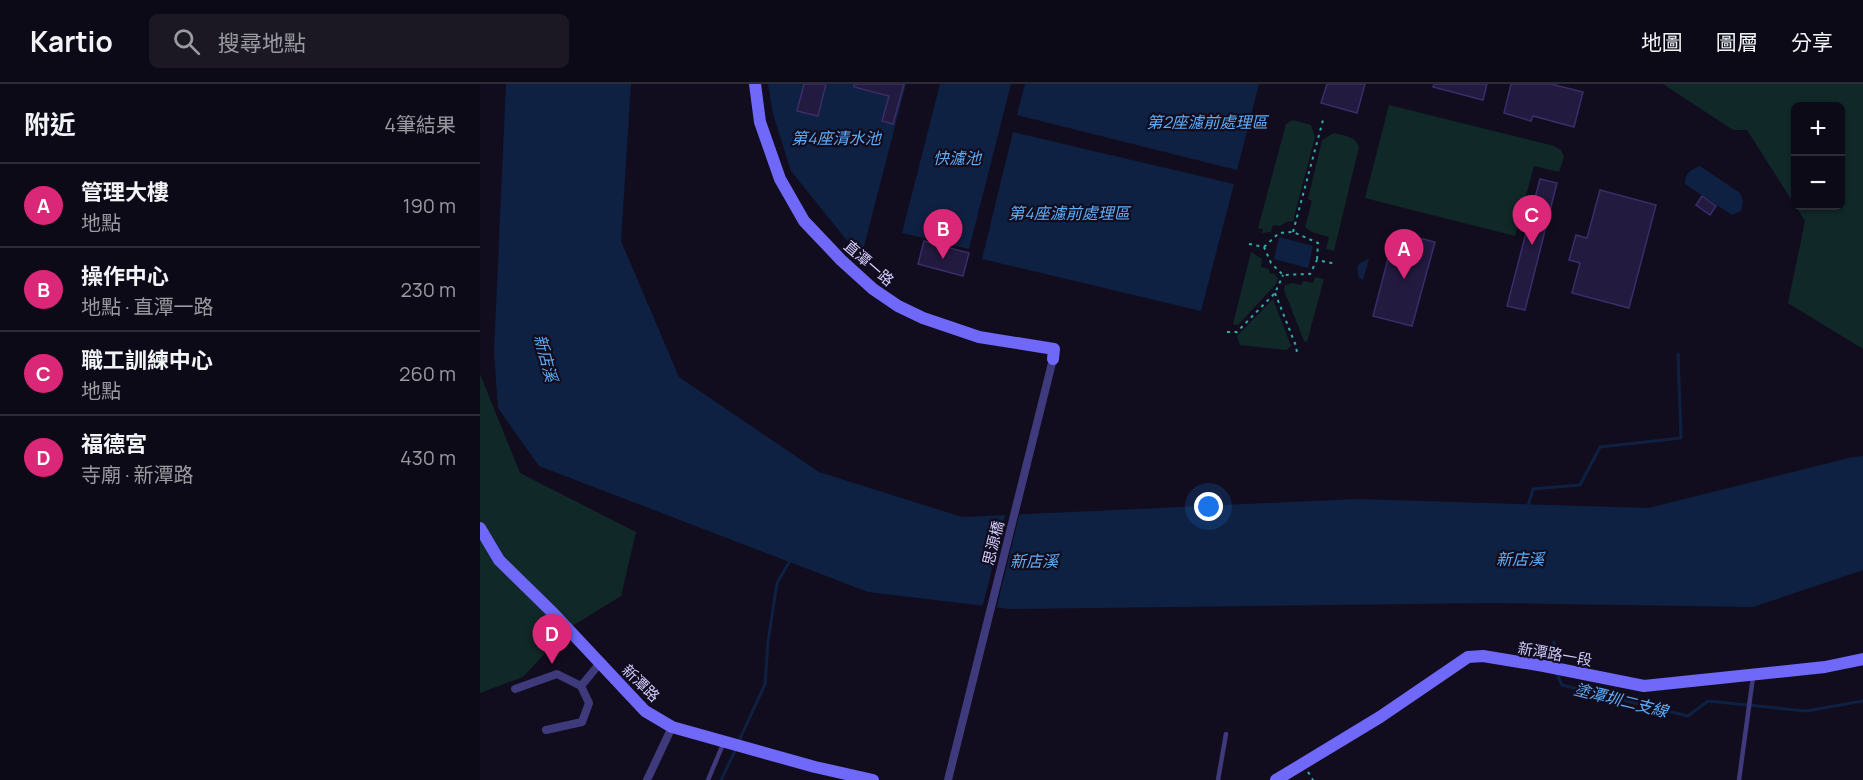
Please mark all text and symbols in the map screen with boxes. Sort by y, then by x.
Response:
search box [149,14,569,68]
text: Kartio [30,22,113,60]
icon: search [170,25,203,58]
text: 搜尋地點 [218,28,306,58]
text: 地圖 [1641,28,1683,56]
text: 圖層 [1716,28,1758,56]
text: 分享 [1791,28,1833,56]
map controls [1791,102,1845,210]
button: + [1791,102,1845,156]
text: 附近 [24,106,76,142]
text: 4筆結果 [384,111,456,138]
water label: 第2座濾前處理區 [1146,111,1270,133]
water label: 第4座清水池 [791,127,883,149]
water label: 快濾池 [933,147,983,169]
button: − [1791,156,1845,210]
text: 管理大樓 [81,177,169,207]
text: A [37,192,50,219]
text: 190 m [403,192,456,219]
pin: C [1512,196,1552,245]
water label: 第4座濾前處理區 [1008,202,1132,224]
text: 地點 [81,209,121,236]
pin: B [924,210,962,259]
pin: A [1384,230,1424,279]
street label: 直潭一路 [839,235,899,291]
text: 操作中心 [81,261,169,291]
text: B [37,276,50,303]
text: 230 m [400,276,456,303]
text: 地點 · 直潭一路 [81,293,214,320]
water label: 新店溪 [529,332,563,386]
text: 職工訓練中心 [81,345,213,375]
text: C [36,360,51,387]
text: 260 m [399,360,456,387]
text: 地點 [81,377,121,404]
text: 福德宮 [81,429,147,459]
text: D [36,444,51,471]
text: 430 m [400,444,456,471]
text: 寺廟 · 新潭路 [81,461,194,488]
your location [1194,492,1223,521]
street label: 思源橋 [977,519,1009,567]
water label: 新店溪 [1496,548,1546,570]
water label: 新店溪 [1010,550,1060,572]
pin: D [532,614,572,664]
street label: 新潭路一段 [1516,637,1594,671]
street label: 新潭路 [618,660,664,706]
water label: 塗潭圳二支線 [1572,678,1672,723]

